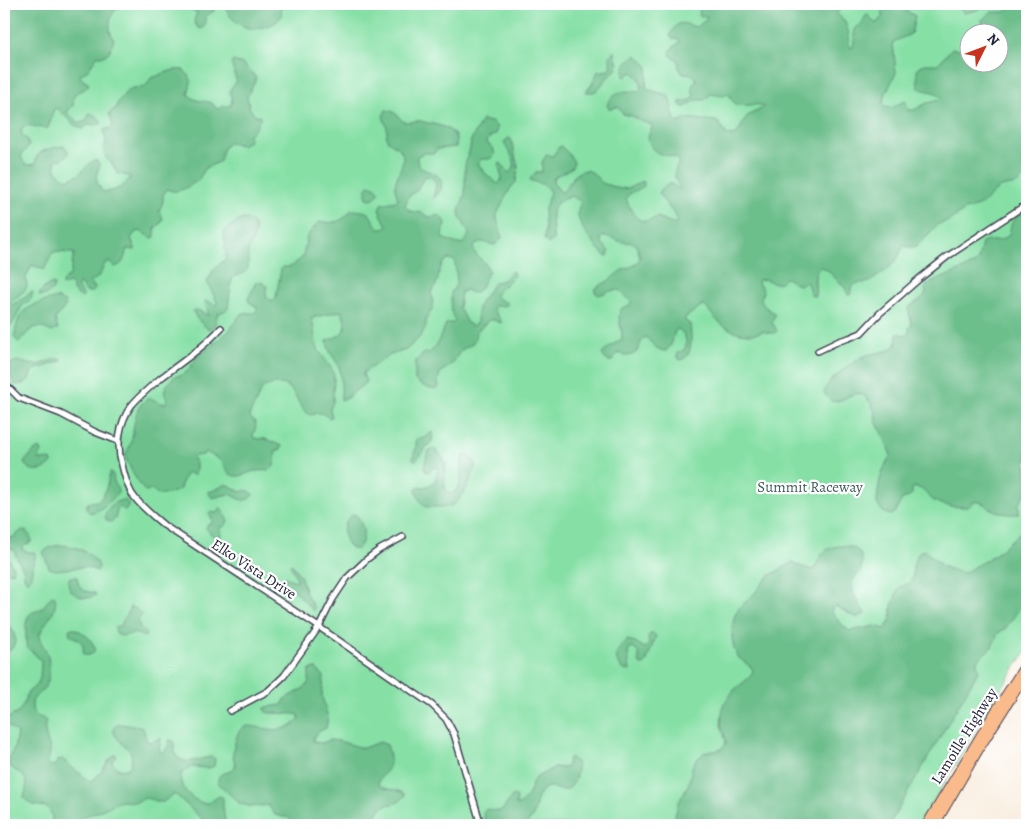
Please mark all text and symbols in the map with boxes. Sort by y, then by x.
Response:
north arrow [958,22,1008,72]
text: N [983,29,1004,50]
park label: Summit Raceway [757,477,863,497]
street label: Elko Vista Drive [208,534,301,604]
street label: Lamoille Highway [926,684,1002,788]

